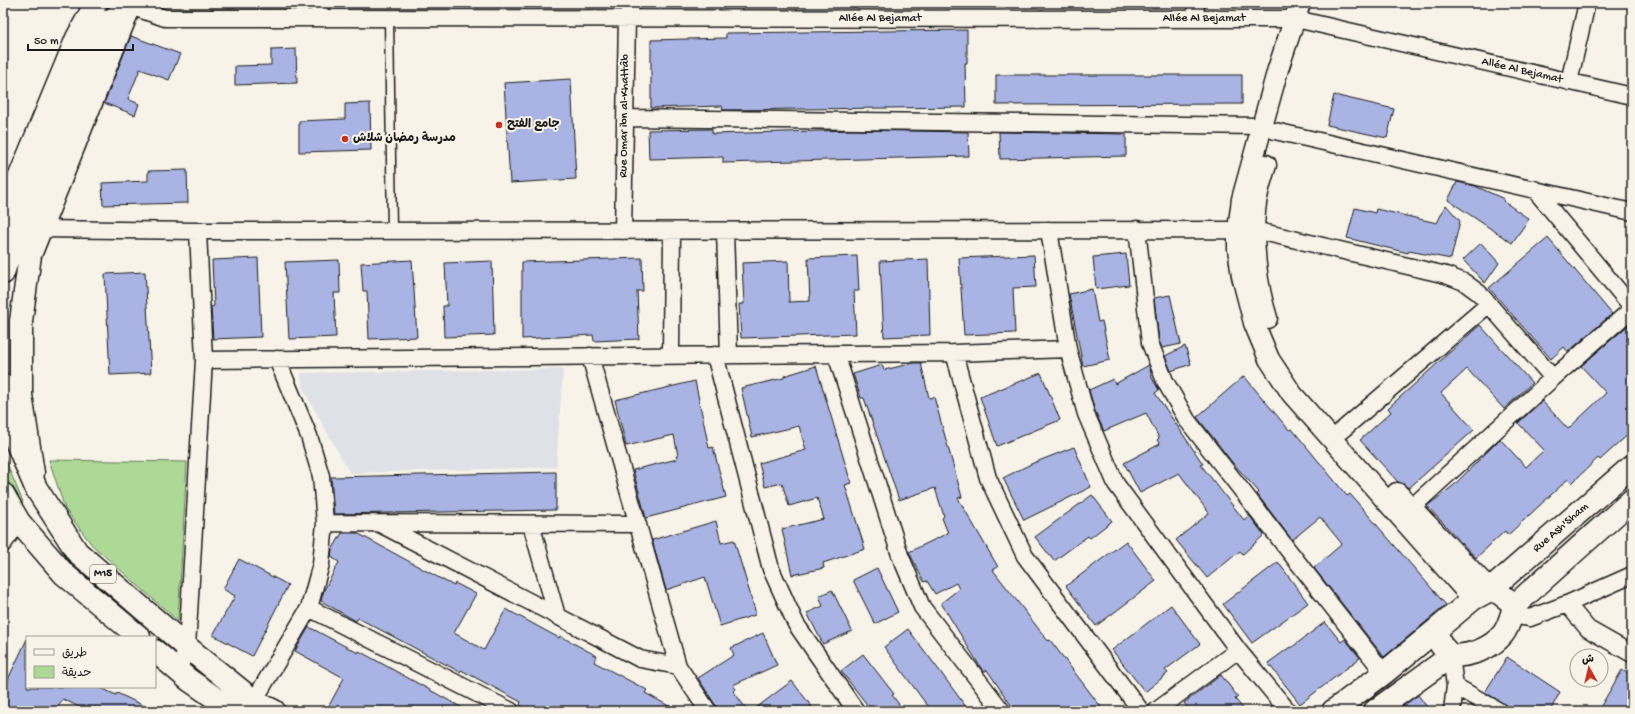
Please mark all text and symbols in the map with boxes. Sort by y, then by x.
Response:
street label: Allée Al Bejamat [839,12,922,26]
street label: Allée Al Bejamat [1163,12,1246,26]
scale bar [28,26,133,52]
text: 50 m [34,35,59,49]
street label: Rue Omar ibn al-Khattâb [617,53,633,178]
street label: Allée Al Bejamat [1480,55,1565,87]
place label: جامع الفتح [507,118,560,132]
marker: جامع الفتح [494,120,504,130]
place label: مدرسة رمضان شلاش [353,131,456,146]
marker: مدرسة رمضان شلاش [340,134,350,144]
street label: Rue Ash'Sham [1530,500,1592,556]
road number: M15 [90,565,116,583]
legend [26,636,156,688]
text: طريق [62,647,87,661]
north arrow [1569,648,1609,688]
text: ش [1581,653,1595,667]
text: حديقة [62,667,91,681]

